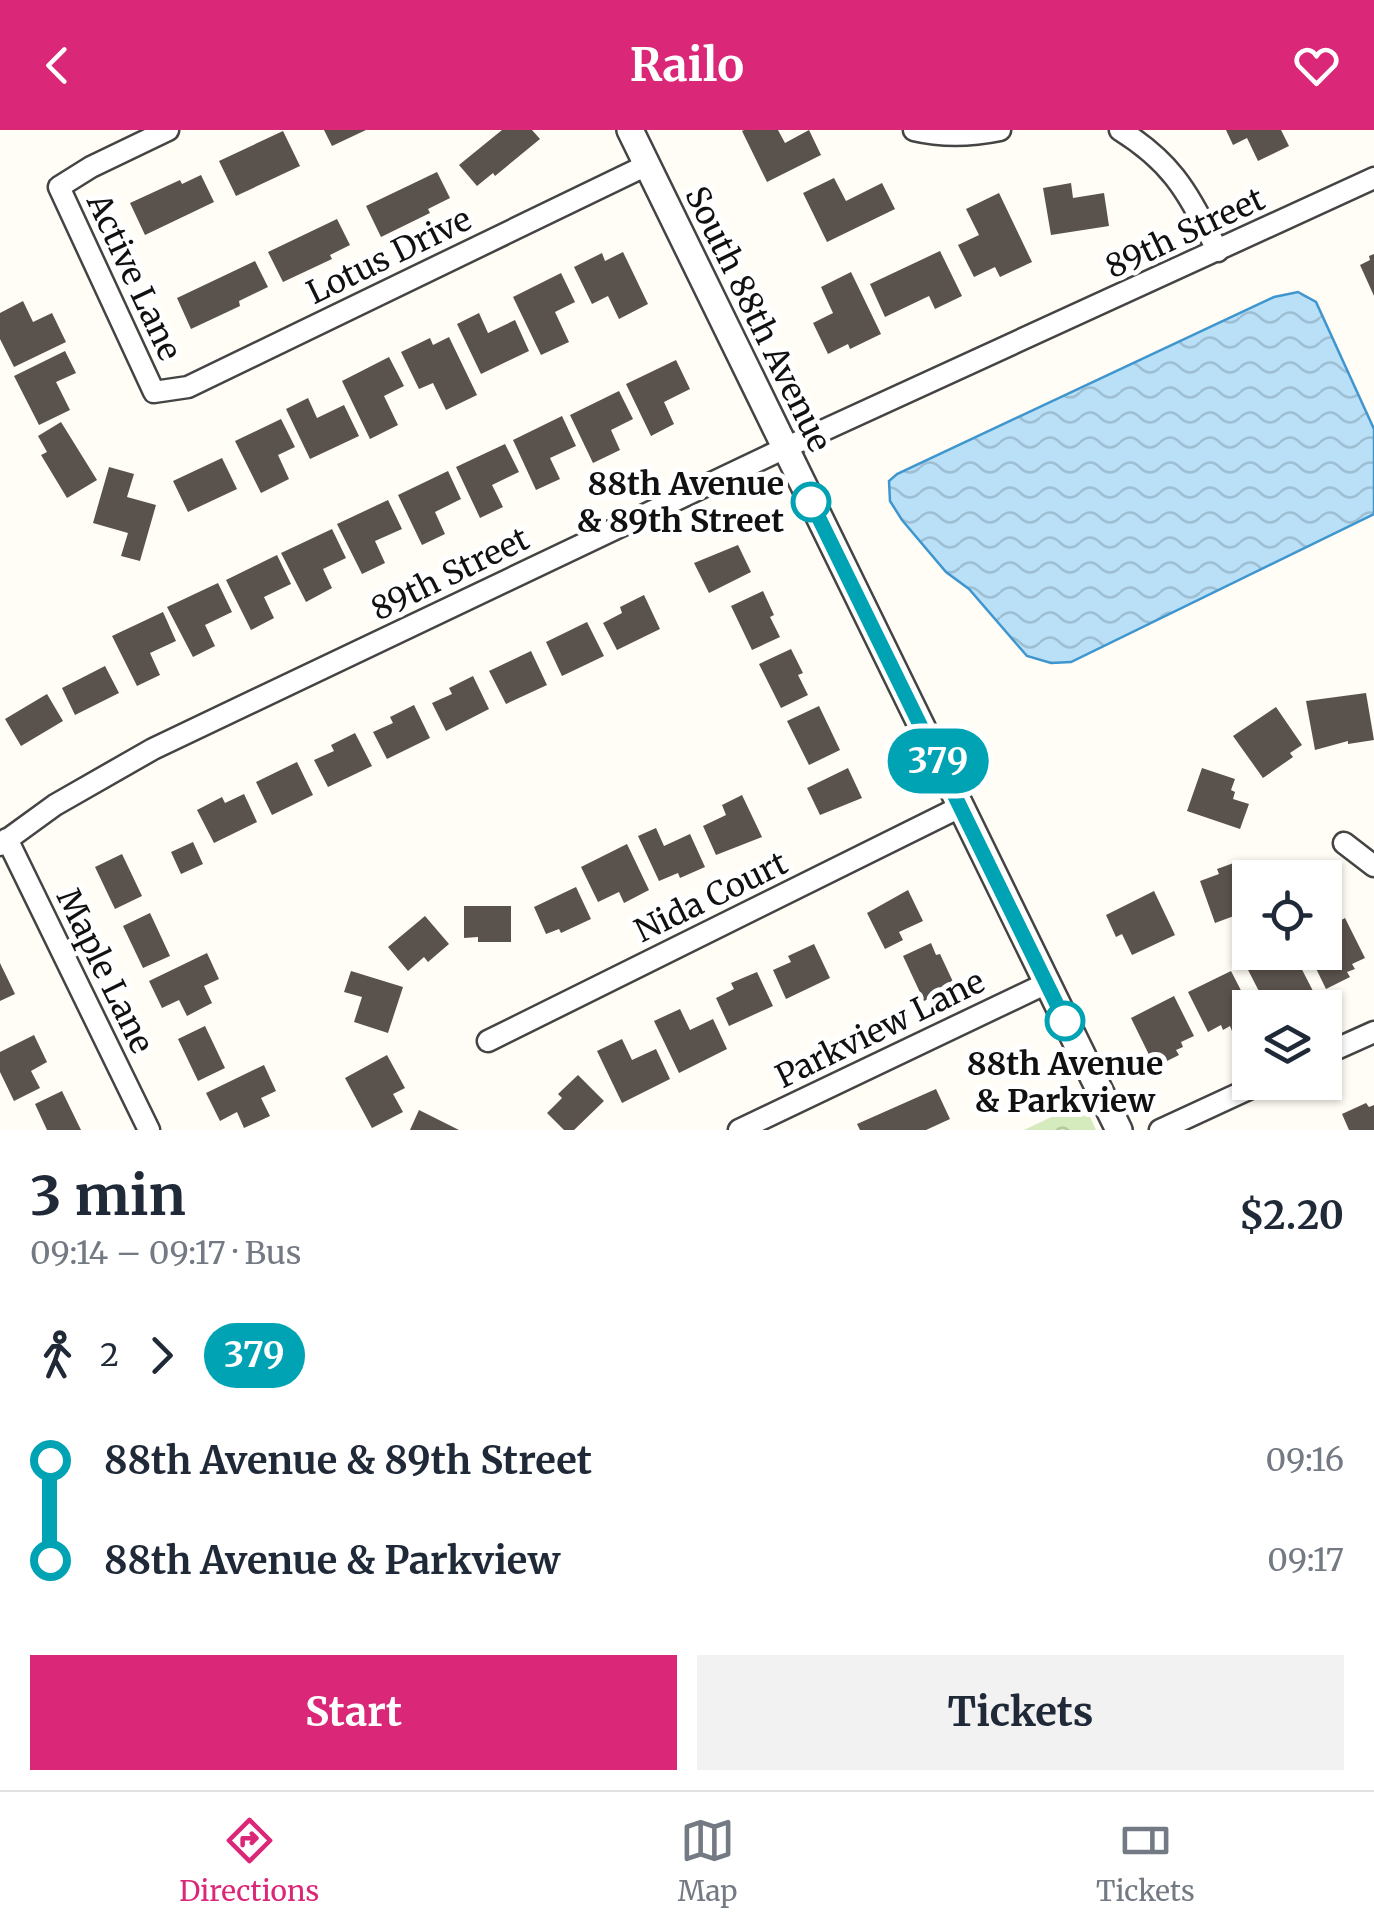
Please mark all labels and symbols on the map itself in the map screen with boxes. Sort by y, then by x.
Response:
street label: 89th Street [1099,179,1271,287]
street label: South 88th Avenue [676,180,840,458]
street label: Active Lane [78,186,190,367]
street label: Lotus Drive [300,199,478,313]
place label: 88th Avenue & 89th Street [577,464,784,541]
marker: 88th Avenue & 89th Street [792,483,830,521]
street label: 89th Street [365,518,536,629]
line badge: 379 [880,728,996,794]
street label: Nida Court [628,843,794,951]
street label: Maple Lane [48,882,162,1060]
street label: Parkview Lane [769,961,991,1097]
marker: 88th Avenue & Parkview [1046,1002,1084,1040]
place label: 88th Avenue & Parkview [967,1044,1163,1121]

